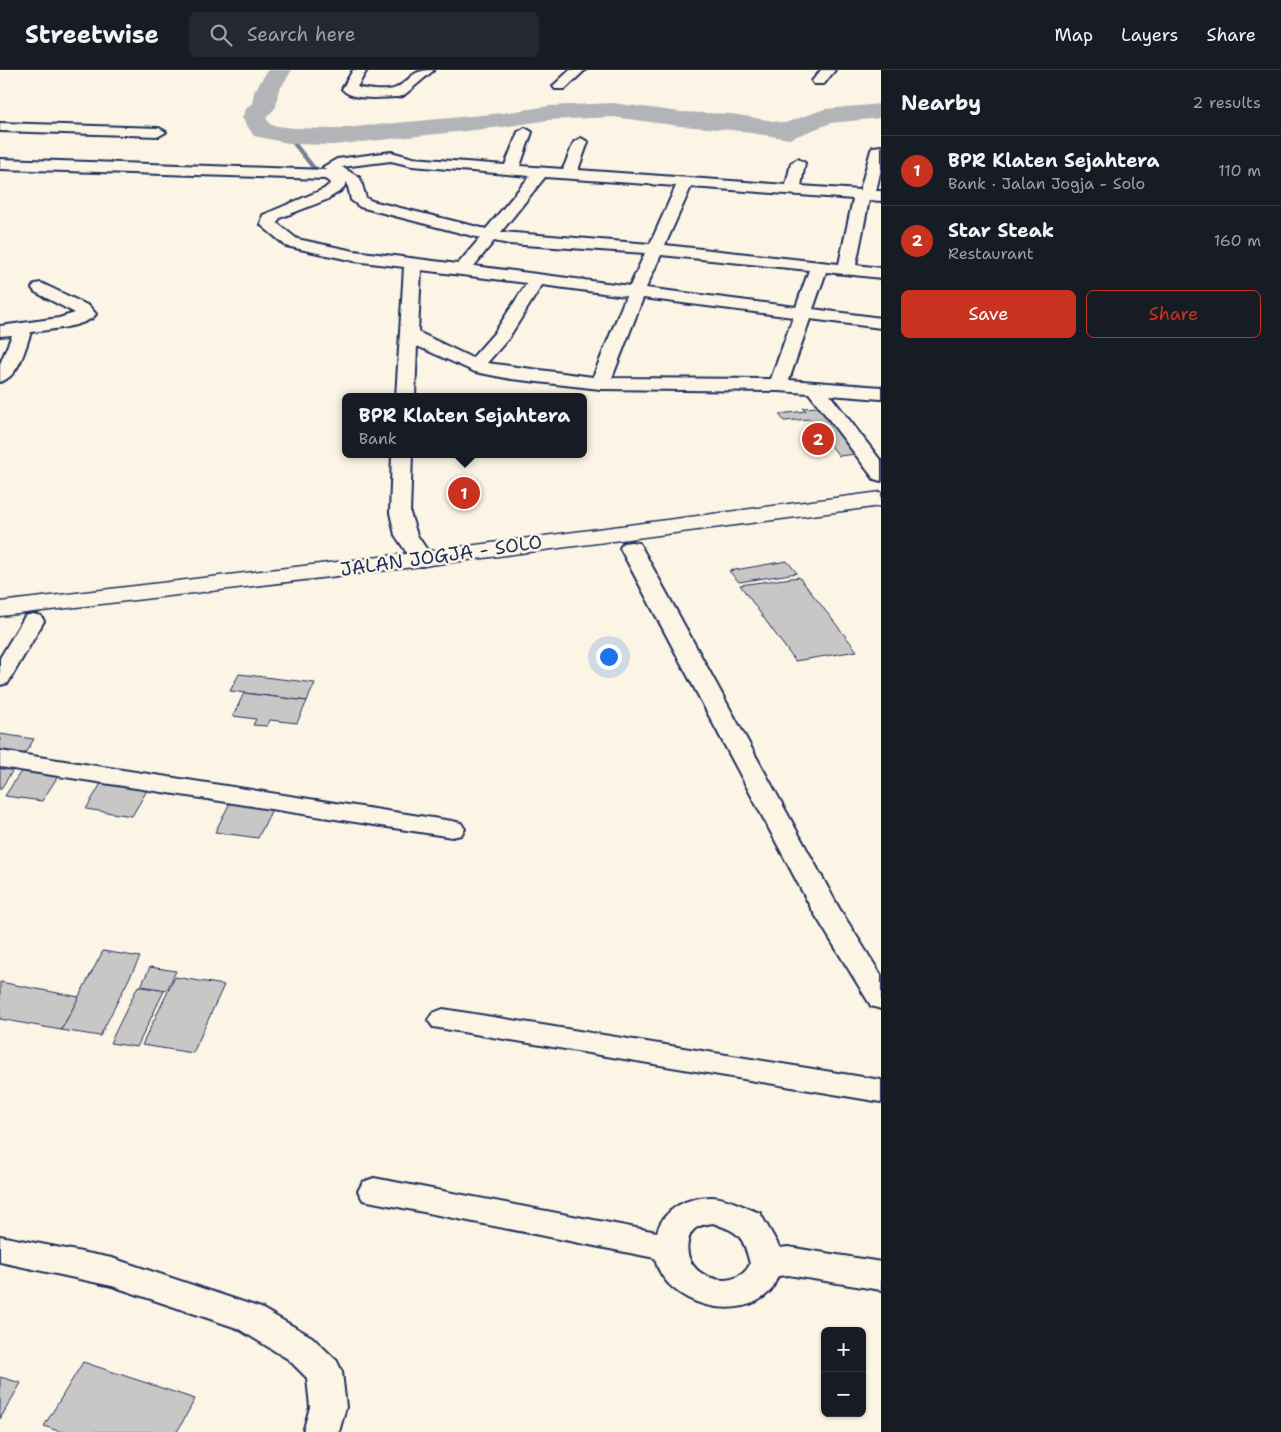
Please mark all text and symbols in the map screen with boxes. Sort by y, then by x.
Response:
search box [189,12,539,57]
text: Streetwise [25,19,159,51]
icon: search [207,21,235,49]
text: Search here [247,22,356,47]
text: Map [1055,23,1093,47]
text: Layers [1121,23,1178,47]
text: Share [1206,23,1256,47]
text: Nearby [901,89,981,117]
text: 2 results [1192,92,1261,113]
text: BPR Klaten Sejahtera [948,148,1160,173]
text: 1 [913,160,921,181]
text: 110 m [1218,160,1261,181]
text: Bank · Jalan Jogja - Solo [948,173,1145,194]
text: Star Steak [948,218,1054,243]
text: 2 [911,230,923,251]
text: 160 m [1214,230,1261,251]
text: Restaurant [948,243,1034,264]
button: Save [901,290,1076,338]
button: Share [1086,290,1261,338]
popup [342,393,587,458]
text: BPR Klaten Sejahtera [359,403,570,428]
pin: 2 [802,420,834,458]
text: Bank [359,428,397,449]
pin: 1 [448,474,480,512]
street label: JALAN JOGJA - SOLO [339,529,544,582]
your location [596,644,622,670]
map controls [821,1327,866,1417]
button: + [821,1327,866,1372]
button: − [821,1372,866,1417]

